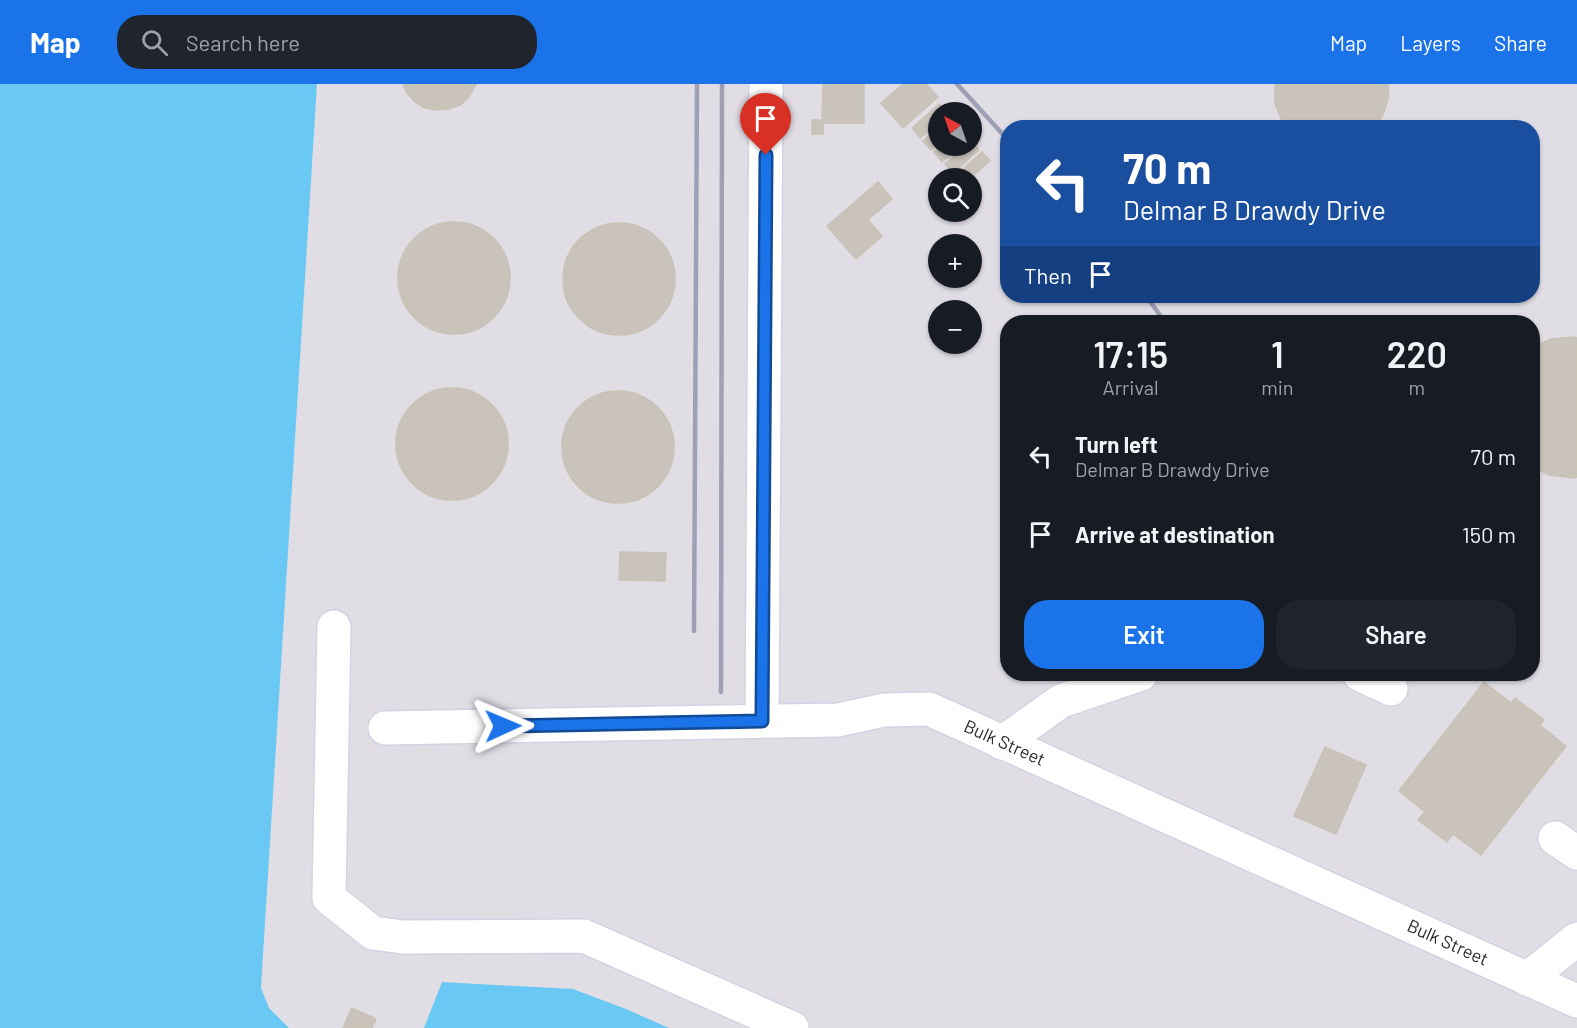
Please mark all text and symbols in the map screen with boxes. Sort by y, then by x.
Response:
search box [117,15,537,69]
text: Map [30,25,81,59]
icon: search [138,26,171,59]
text: Search here [186,29,300,55]
text: Map [1330,30,1367,55]
text: Layers [1400,30,1461,55]
text: Share [1494,30,1547,55]
pin [740,93,791,155]
icon: arrive [749,102,782,135]
north arrow [928,102,982,156]
map controls [928,102,982,354]
text: 70 m [1123,142,1211,192]
icon: left [1024,144,1102,222]
button: search [928,168,982,222]
text: Delmar B Drawdy Drive [1123,193,1386,225]
button: + [928,234,982,288]
icon: arrive [1084,258,1117,291]
text: Then [1024,262,1072,288]
button: − [928,300,982,354]
text: 17:15 [1093,332,1168,375]
text: 1 [1271,332,1284,375]
text: 220 [1387,332,1447,375]
text: Arrival [1103,375,1159,399]
text: min [1261,375,1294,399]
text: m [1408,375,1425,399]
text: Turn left [1075,431,1158,457]
icon: left [1024,440,1057,473]
text: 70 m [1471,443,1516,469]
text: Delmar B Drawdy Drive [1075,457,1270,481]
icon: arrive [1024,518,1057,551]
text: Arrive at destination [1075,521,1274,547]
text: 150 m [1462,521,1516,547]
button: Exit [1024,600,1264,669]
button: Share [1276,600,1516,669]
position arrow [471,694,535,758]
street label: Bulk Street [961,714,1049,770]
street label: Bulk Street [1404,914,1492,970]

